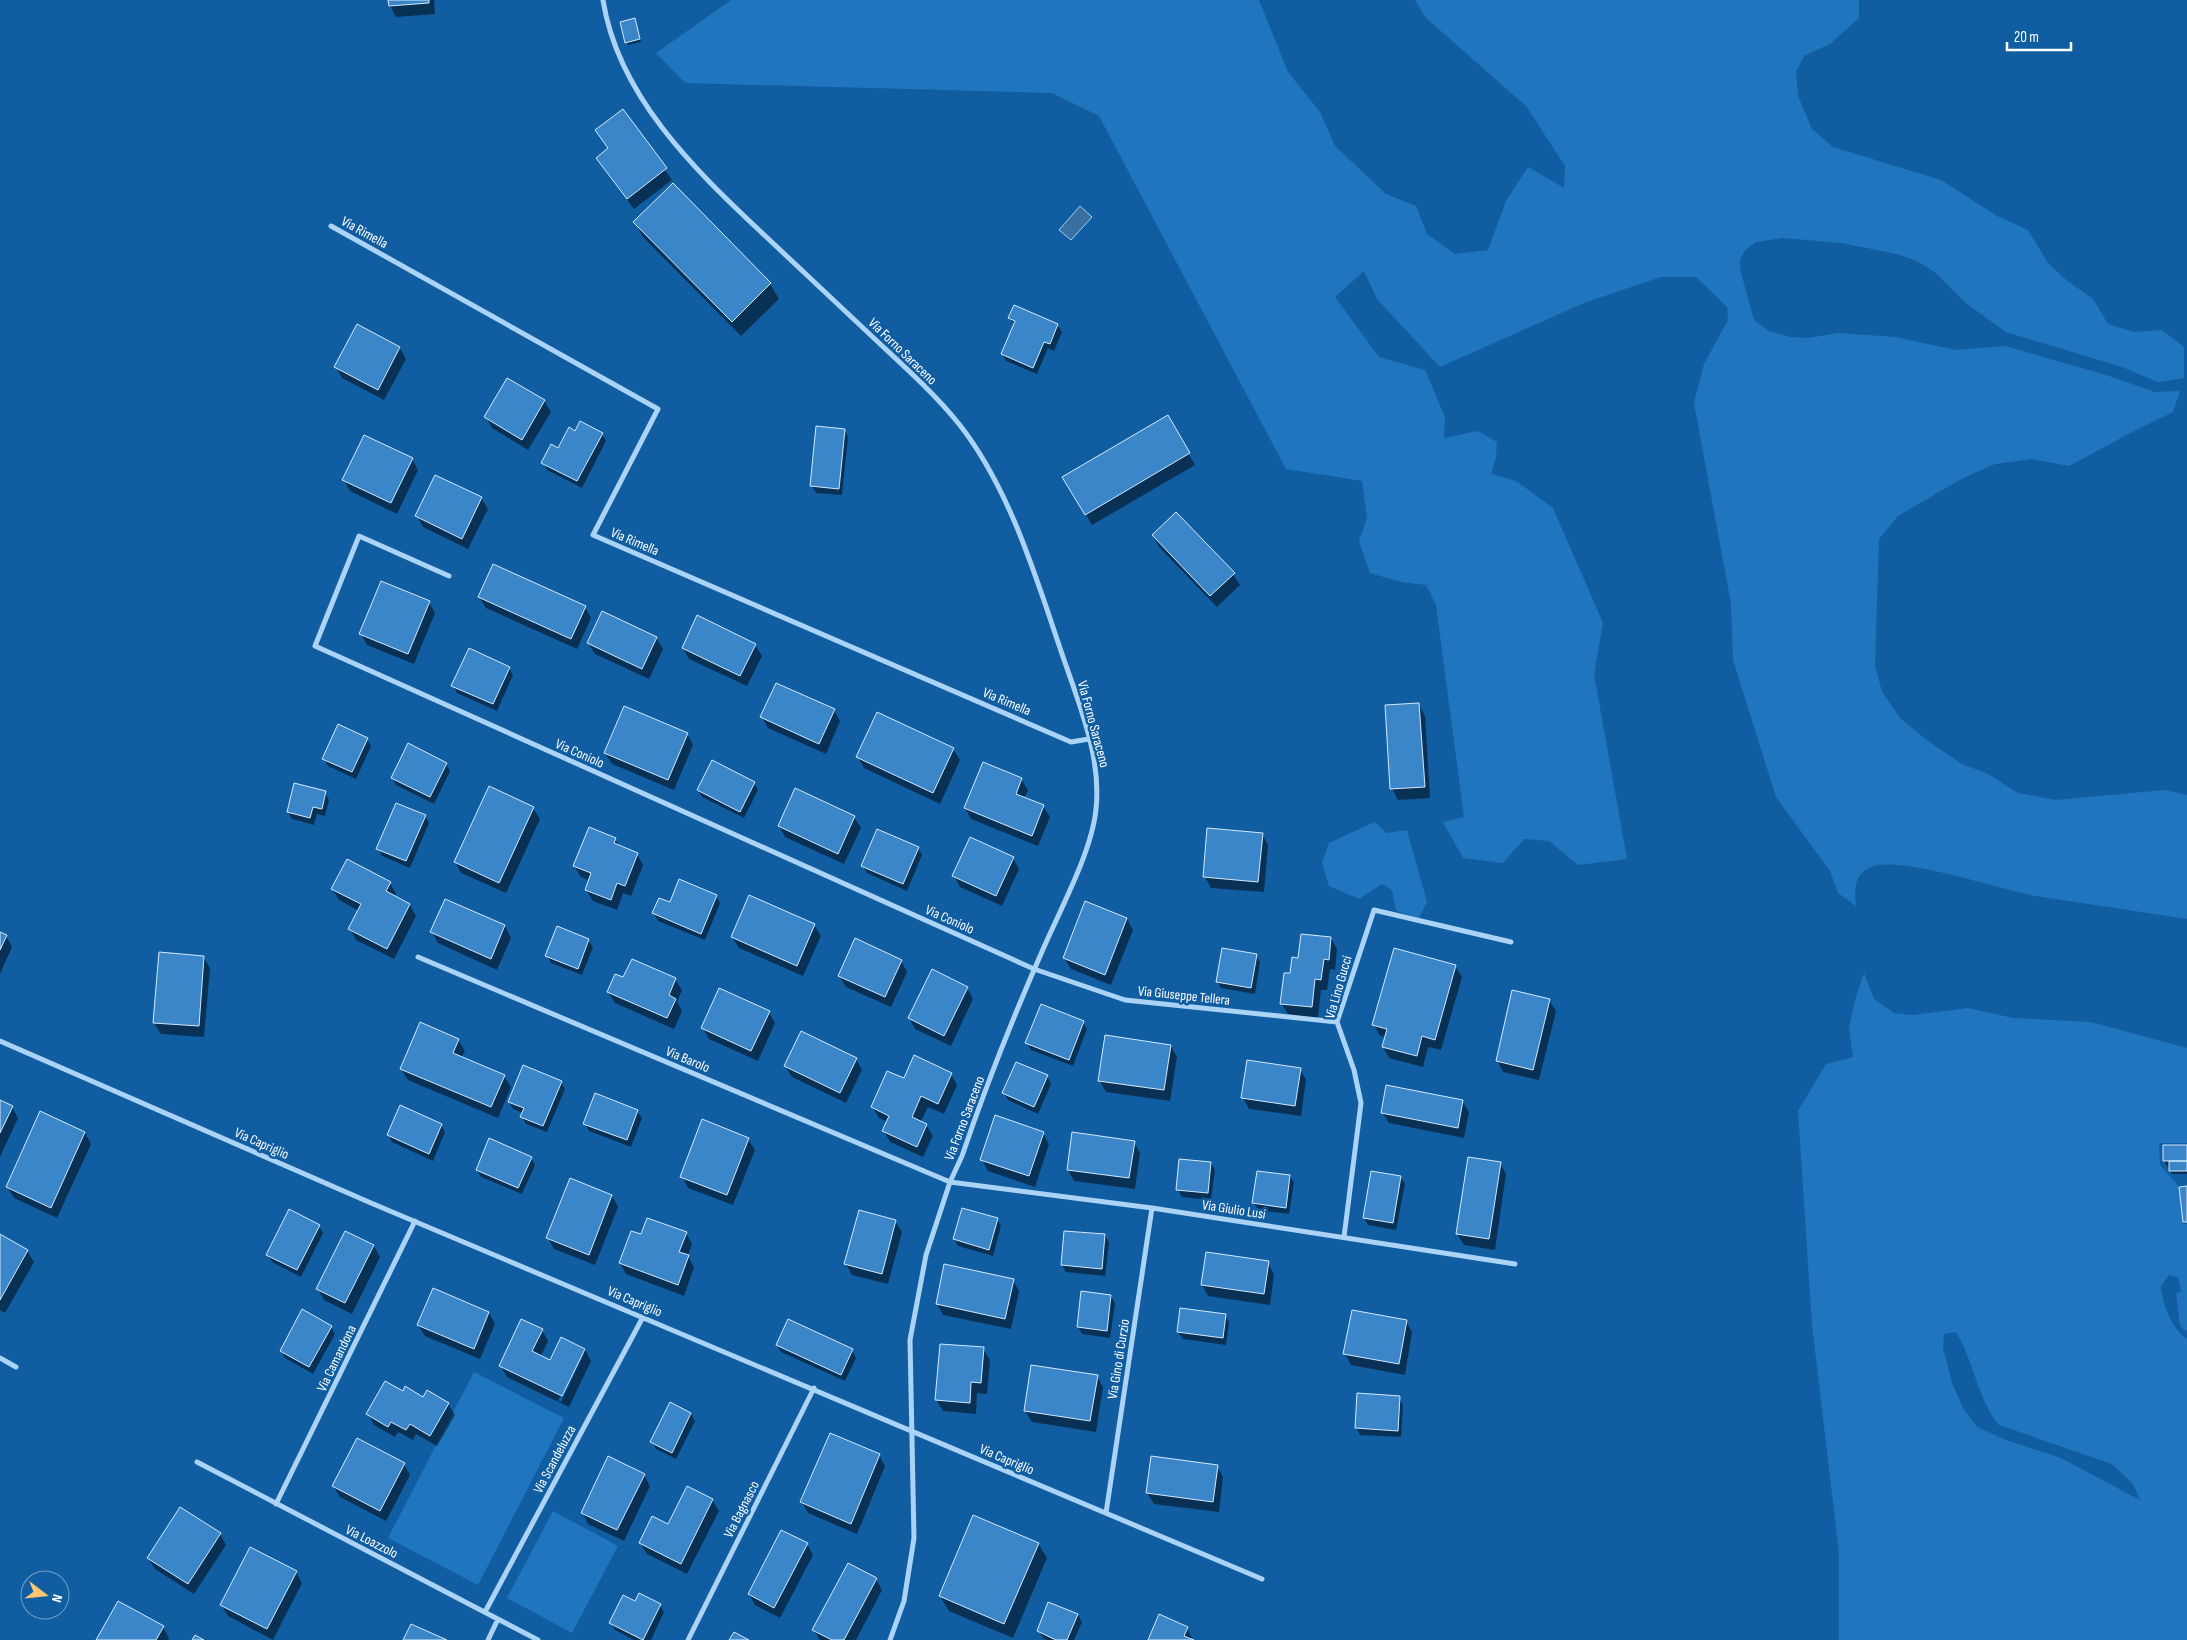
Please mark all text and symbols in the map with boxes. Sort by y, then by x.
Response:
scale bar [2007,20,2071,52]
text: 20 m [2014,28,2039,47]
street label: Via Rimella [338,213,391,252]
street label: Via Forno Saraceno [865,314,941,389]
street label: Via Rimella [608,524,662,559]
street label: Via Forno Saraceno [1074,679,1113,770]
street label: Via Rimella [980,684,1034,719]
street label: Via Coniolo [553,735,607,772]
street label: Via Coniolo [923,901,977,938]
street label: Via Lino Gucci [1321,954,1356,1021]
street label: Via Giuseppe Tellera [1137,982,1231,1009]
street label: Via Barolo [663,1043,713,1076]
street label: Via Forno Saraceno [941,1073,988,1163]
street label: Via Capriglio [232,1124,292,1163]
street label: Via Giulio Lusi [1201,1196,1267,1223]
street label: Via Capriglio [605,1282,665,1321]
street label: Via Gino di Curzio [1104,1318,1133,1400]
street label: Via Camandona [313,1322,360,1394]
street label: Via Scandeluzza [529,1422,579,1496]
street label: Via Capriglio [977,1440,1037,1479]
street label: Via Bagnasco [720,1478,763,1540]
street label: Via Loazzolo [343,1521,401,1562]
north arrow [20,1570,70,1620]
text: N [48,1593,66,1604]

